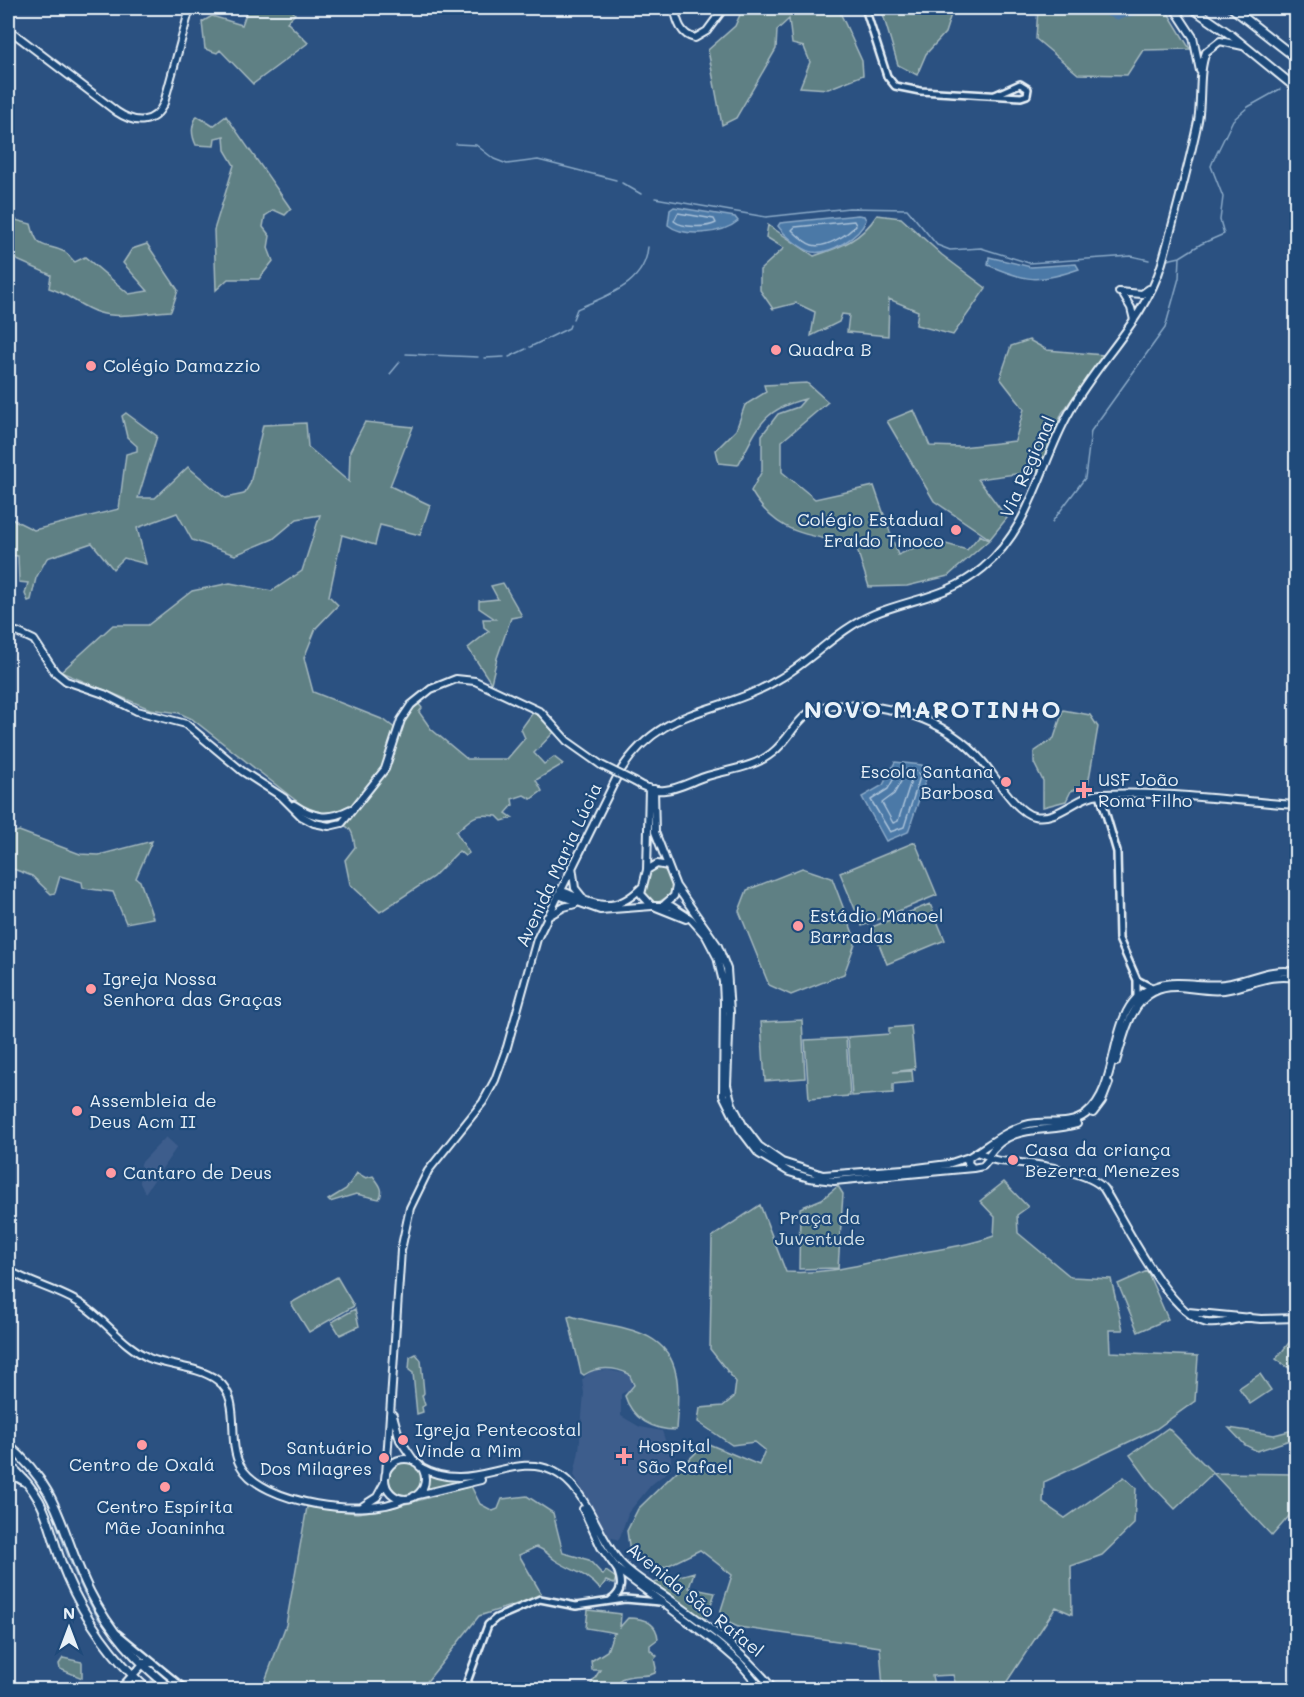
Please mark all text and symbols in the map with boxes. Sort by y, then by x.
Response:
place label: Quadra B [788,337,872,361]
marker: Quadra B [769,343,783,357]
place label: Colégio Damazzio [103,353,261,377]
marker: Colégio Damazzio [84,359,98,373]
street label: Via Regional [994,412,1060,521]
place label: Colégio Estadual Eraldo Tinoco [797,507,944,552]
marker: Colégio Estadual Eraldo Tinoco [949,523,963,537]
district label: NOVO MAROTINHO [804,693,1062,724]
place label: Escola Santana Barbosa [861,759,994,804]
place label: USF João Roma Filho [1098,767,1193,812]
marker: Escola Santana Barbosa [999,775,1013,789]
street label: Avenida Maria Lúcia [509,778,607,951]
marker: USF João Roma Filho [1075,781,1093,799]
place label: Estádio Manoel Barradas [810,903,943,948]
marker: Estádio Manoel Barradas [791,919,805,933]
place label: Igreja Nossa Senhora das Graças [103,966,282,1011]
marker: Igreja Nossa Senhora das Graças [84,982,98,996]
place label: Assembleia de Deus Acm II [89,1088,217,1133]
marker: Assembleia de Deus Acm II [70,1104,84,1118]
place label: Casa da criança Bezerra Menezes [1025,1137,1180,1182]
marker: Casa da criança Bezerra Menezes [1006,1153,1020,1167]
place label: Cantaro de Deus [123,1160,272,1184]
marker: Cantaro de Deus [104,1166,118,1180]
park label: Praça da Juventude [775,1205,865,1250]
place label: Igreja Pentecostal Vinde a Mim [415,1417,581,1462]
marker: Igreja Pentecostal Vinde a Mim [396,1433,410,1447]
place label: Hospital São Rafael [638,1433,732,1478]
place label: Santuário Dos Milagres [260,1435,372,1480]
marker: Centro de Oxalá [135,1438,149,1452]
marker: Hospital São Rafael [615,1447,633,1465]
marker: Santuário Dos Milagres [377,1451,391,1465]
place label: Centro de Oxalá [69,1452,215,1476]
marker: Centro Espírita Mãe Joaninha [158,1480,172,1494]
place label: Centro Espírita Mãe Joaninha [97,1494,233,1539]
street label: Avenida São Rafael [622,1537,769,1662]
north arrow [39,1598,99,1658]
text: N [63,1602,75,1623]

